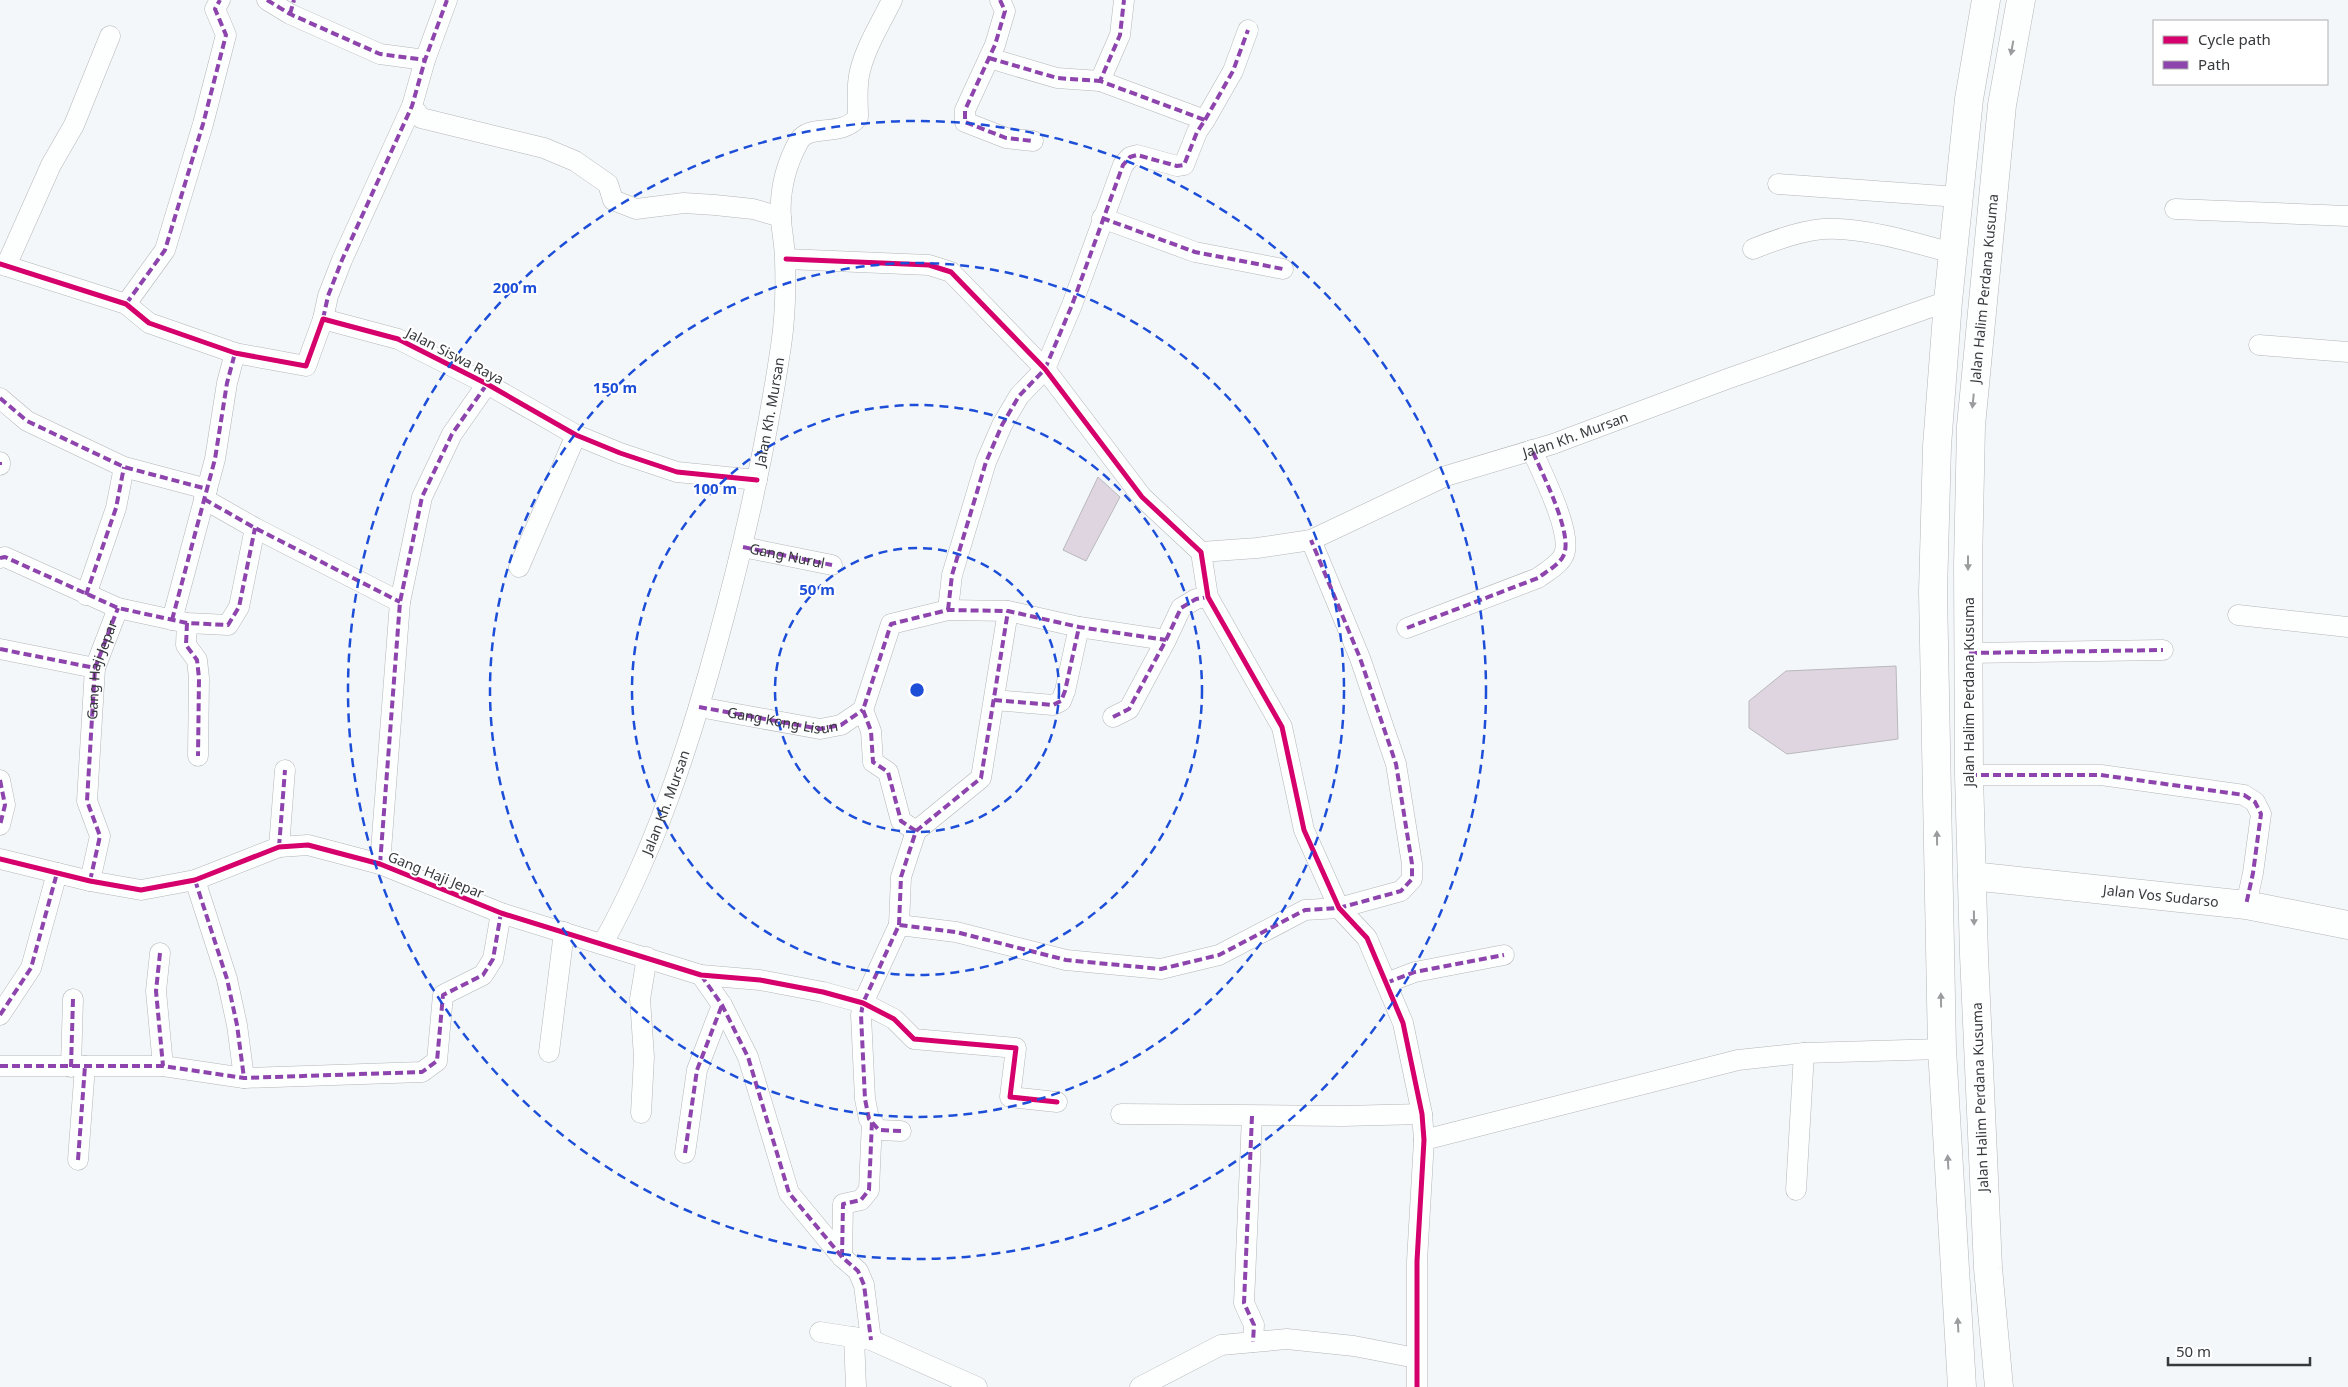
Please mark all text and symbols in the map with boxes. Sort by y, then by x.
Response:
legend [2153,20,2328,85]
text: Cycle path [2198,29,2271,49]
one-way arrow [2008,40,2016,56]
text: Path [2198,54,2230,74]
street label: Jalan Halim Perdana Kusuma [1965,193,2002,386]
text: 200 m [493,277,537,297]
street label: Jalan Siswa Raya [401,322,507,388]
street label: Jalan Kh. Mursan [750,356,788,470]
text: 150 m [593,377,637,397]
one-way arrow [1969,393,1977,409]
street label: Jalan Kh. Mursan [1518,407,1631,462]
text: 100 m [693,478,737,498]
street label: Gang Nurul [748,539,827,572]
one-way arrow [1964,555,1972,571]
text: 50 m [799,579,835,599]
street label: Jalan Halim Perdana Kusuma [1959,597,1978,789]
street label: Gang Haji Jepar [82,617,122,720]
centre of rings [908,681,926,699]
street label: Gang Kong Lisun [726,702,839,738]
street label: Jalan Kh. Mursan [636,748,694,860]
one-way arrow [1933,829,1941,845]
street label: Gang Haji Jepar [385,847,487,903]
street label: Jalan Vos Sudarso [2100,880,2220,911]
one-way arrow [1970,910,1978,926]
one-way arrow [1936,992,1944,1008]
street label: Jalan Halim Perdana Kusuma [1967,1002,1992,1194]
one-way arrow [1944,1154,1952,1170]
one-way arrow [1954,1316,1962,1332]
scale bar [2168,1334,2310,1366]
text: 50 m [2176,1341,2211,1361]

